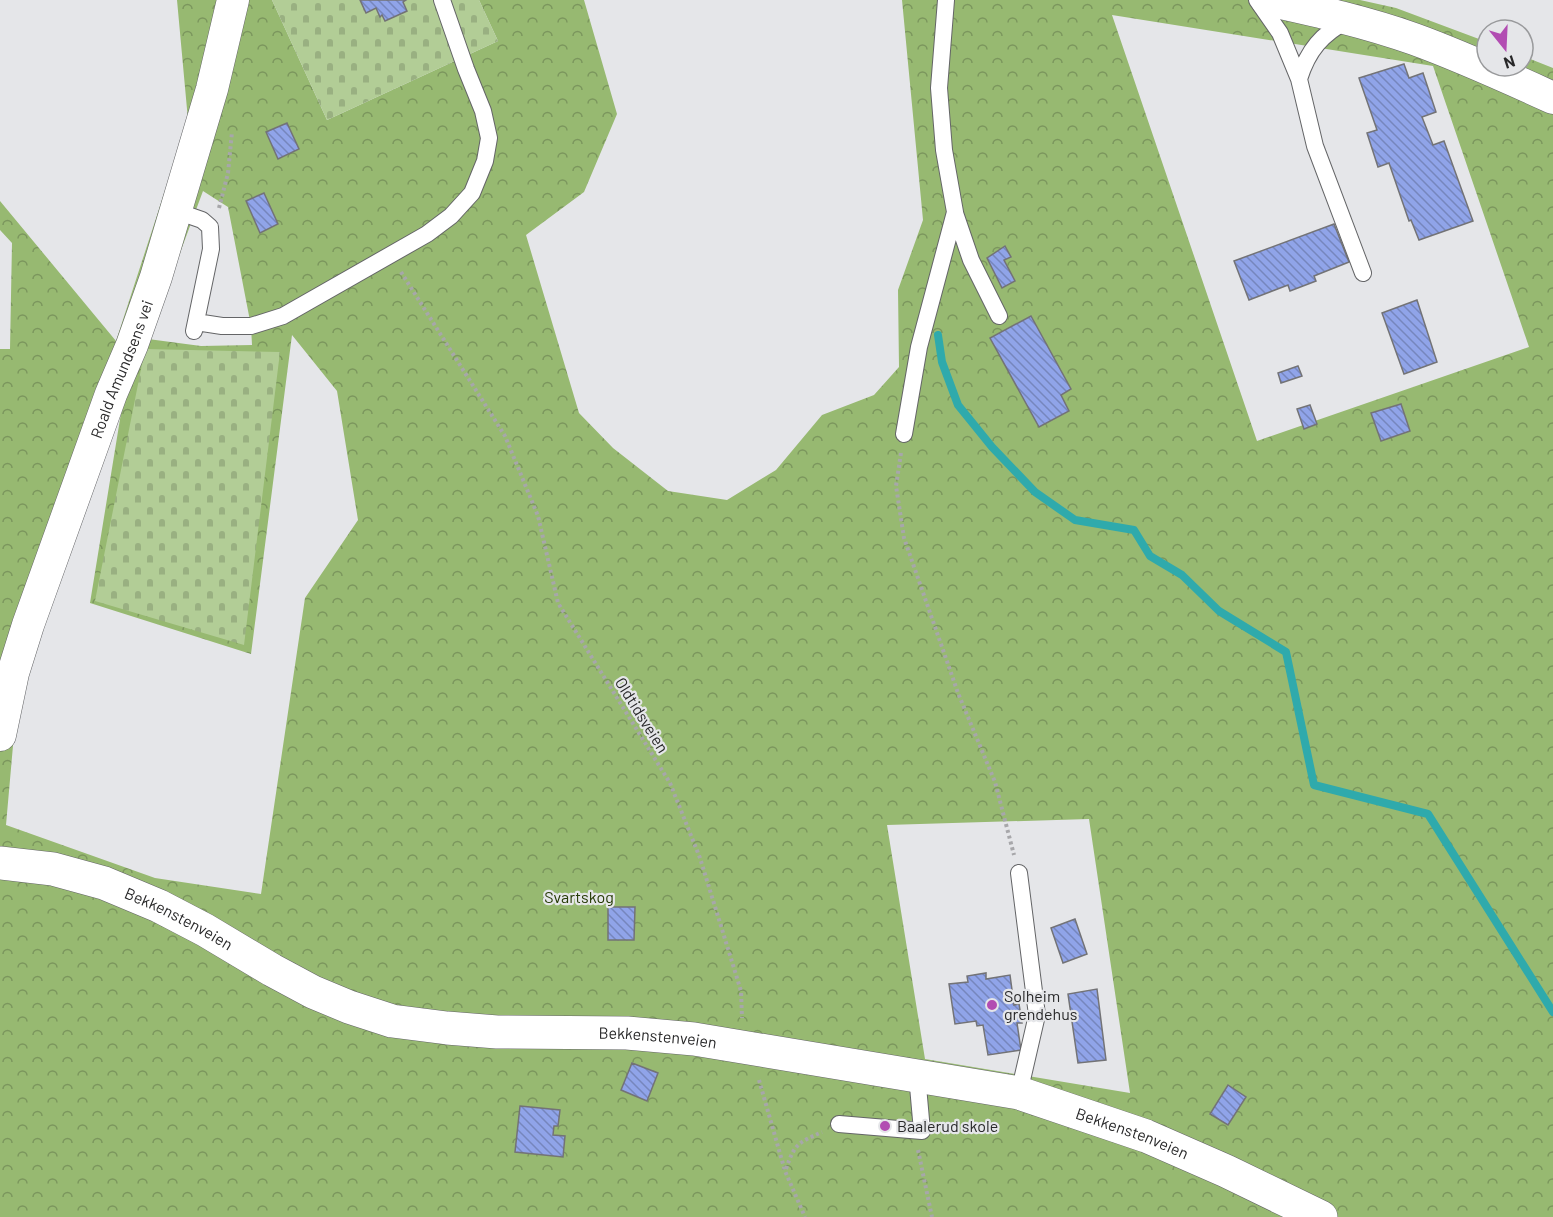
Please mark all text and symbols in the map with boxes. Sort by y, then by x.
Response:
north arrow [1475,18,1535,78]
text: N [1502,52,1518,73]
street label: Roald Amundsens vei [86,297,156,441]
street label: Oldtidsveien [612,674,673,756]
street label: Bekkenstenveien [122,883,237,953]
park label: Svartskog [544,887,614,906]
place label: Solheim grendehus [1004,986,1078,1023]
marker: Solheim grendehus [985,998,999,1012]
street label: Bekkenstenveien [598,1023,718,1052]
street label: Bekkenstenveien [1074,1103,1192,1162]
place label: Baalerud skole [897,1116,998,1135]
marker: Baalerud skole [878,1119,892,1133]

